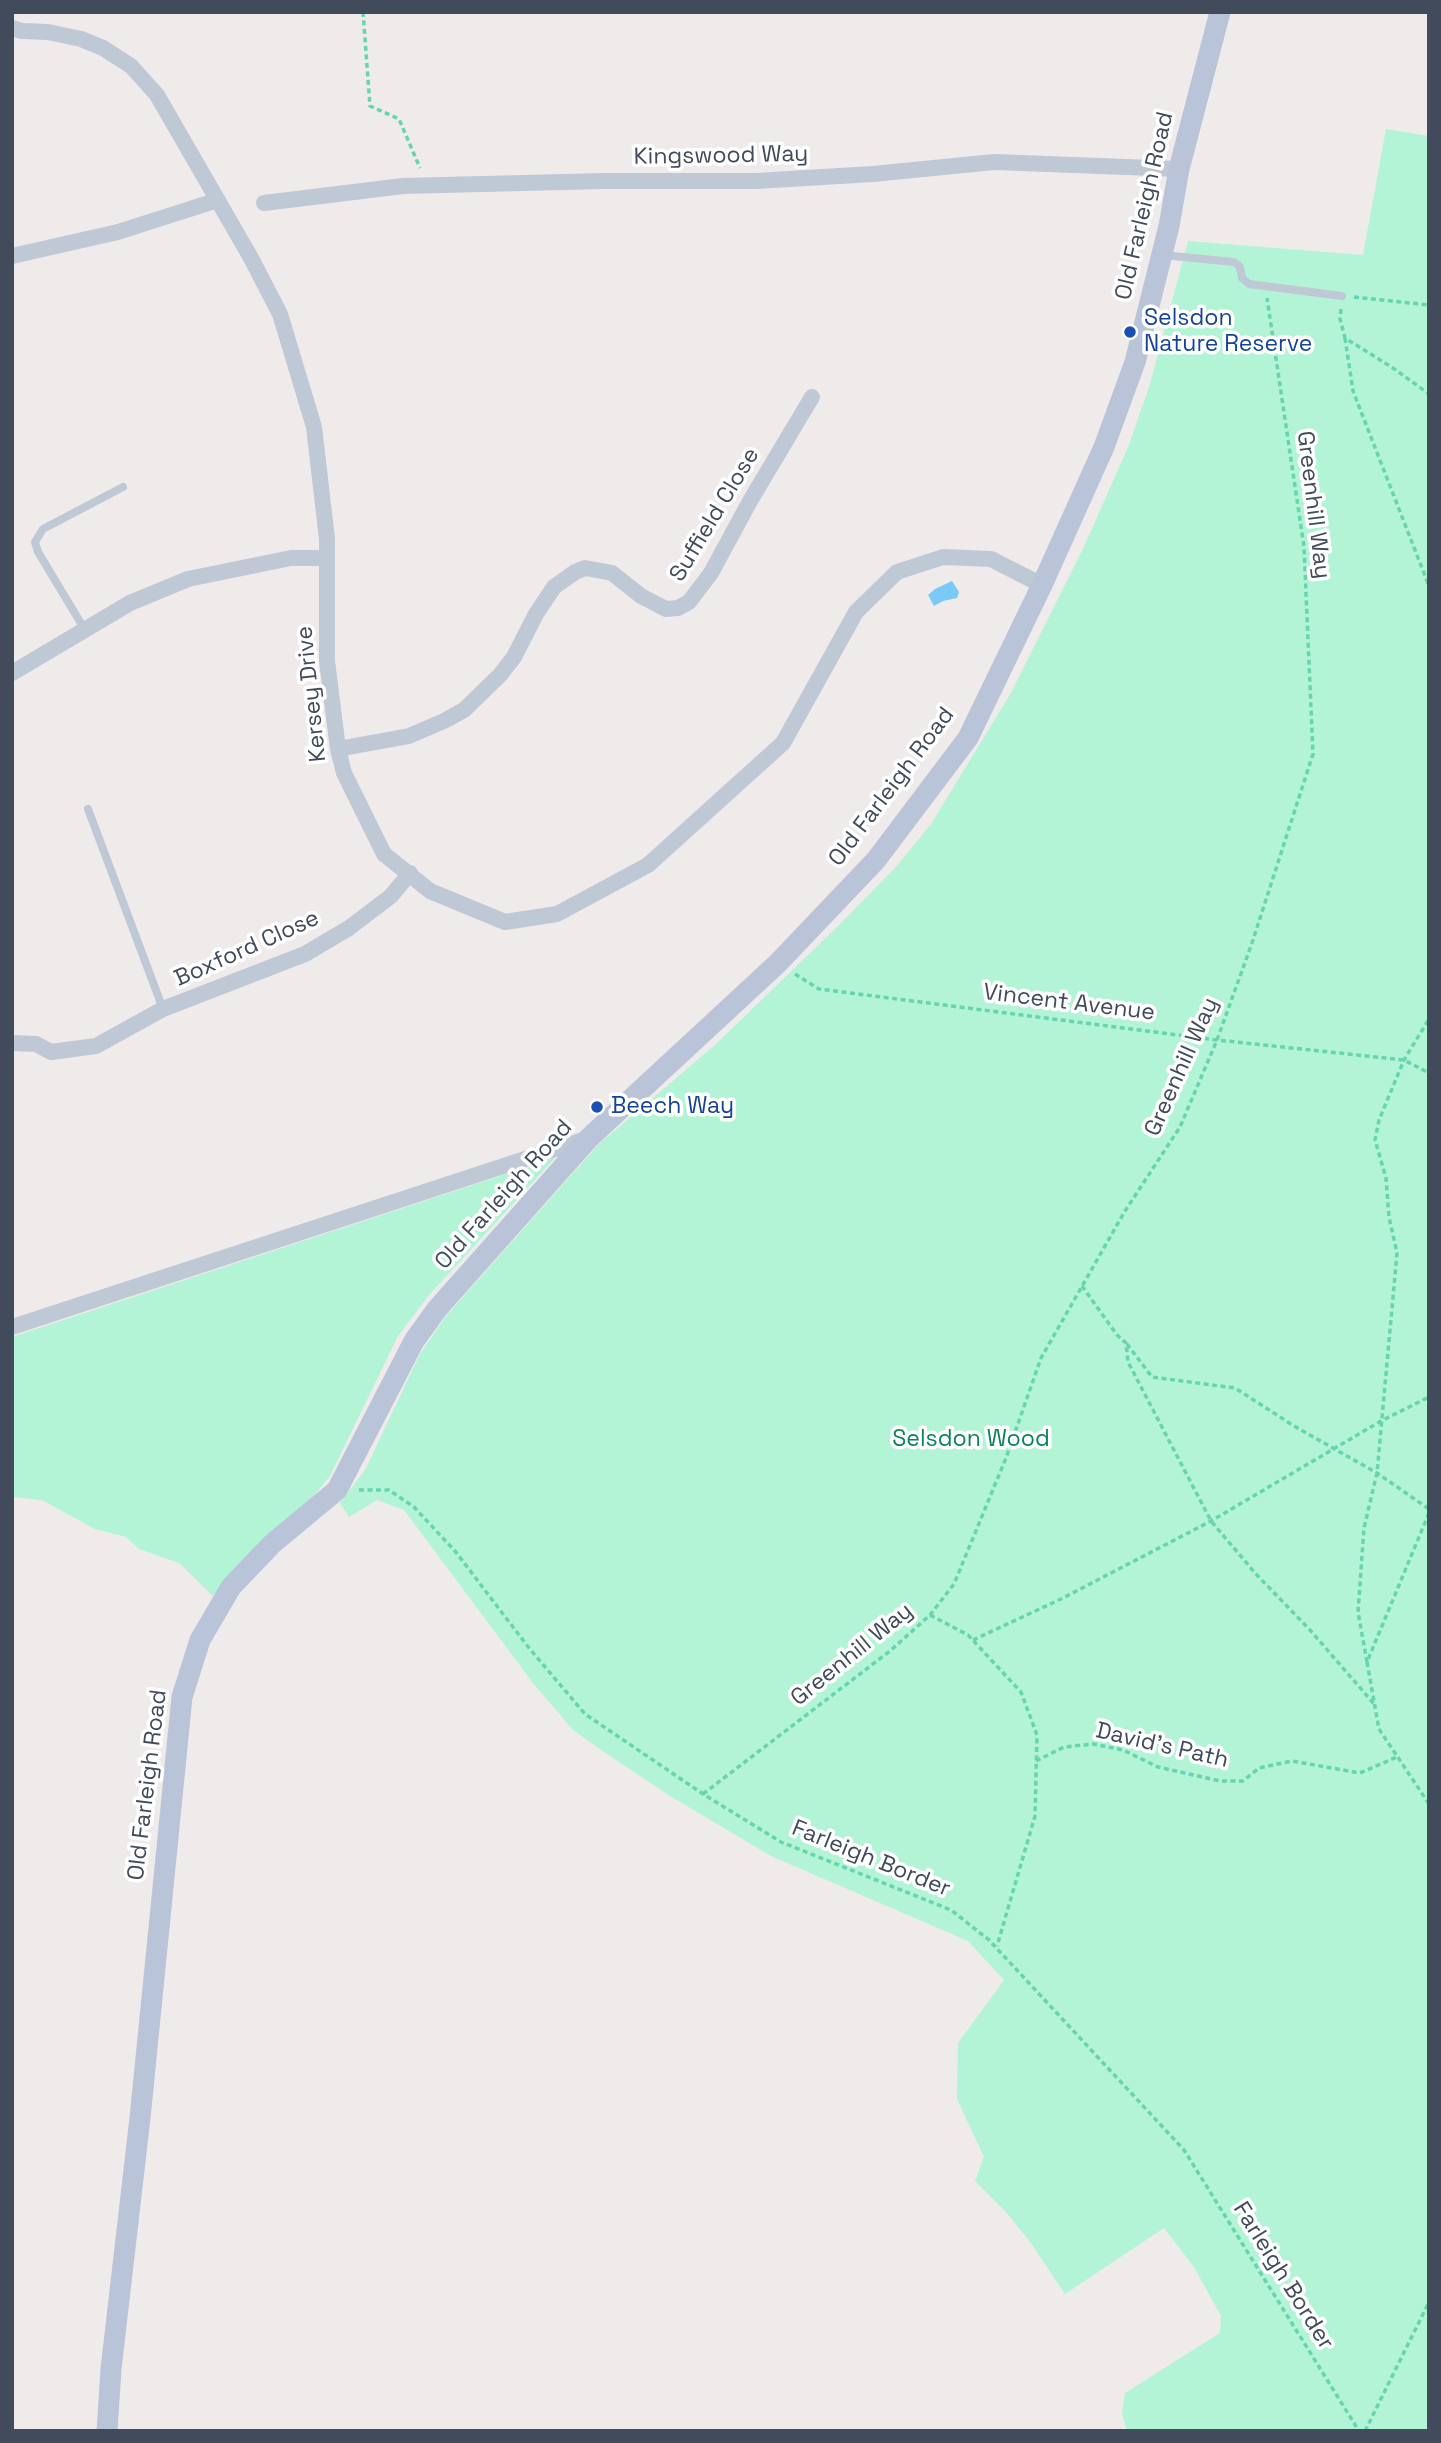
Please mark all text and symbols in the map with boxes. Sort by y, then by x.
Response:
street label: Old Farleigh Road [1110,109,1180,303]
street label: Kingswood Way [633,141,809,171]
place label: Selsdon Nature Reserve [1144,305,1312,359]
marker: Selsdon Nature Reserve [1122,324,1138,340]
street label: Greenhill Way [1290,430,1336,580]
street label: Suffield Close [664,443,766,587]
street label: Kersey Drive [291,625,333,763]
street label: Old Farleigh Road [823,702,961,872]
street label: Boxford Close [170,905,324,993]
street label: Vincent Avenue [982,979,1156,1027]
street label: Greenhill Way [1139,994,1225,1140]
place label: Beech Way [611,1093,734,1121]
marker: Beech Way [589,1099,605,1115]
street label: Old Farleigh Road [430,1114,578,1276]
park label: Selsdon Wood [892,1426,1050,1454]
street label: Greenhill Way [786,1598,918,1712]
street label: Old Farleigh Road [123,1688,173,1882]
street label: David's Path [1093,1717,1231,1775]
street label: Farleigh Border [788,1815,954,1903]
street label: Farleigh Border [1227,2197,1339,2355]

